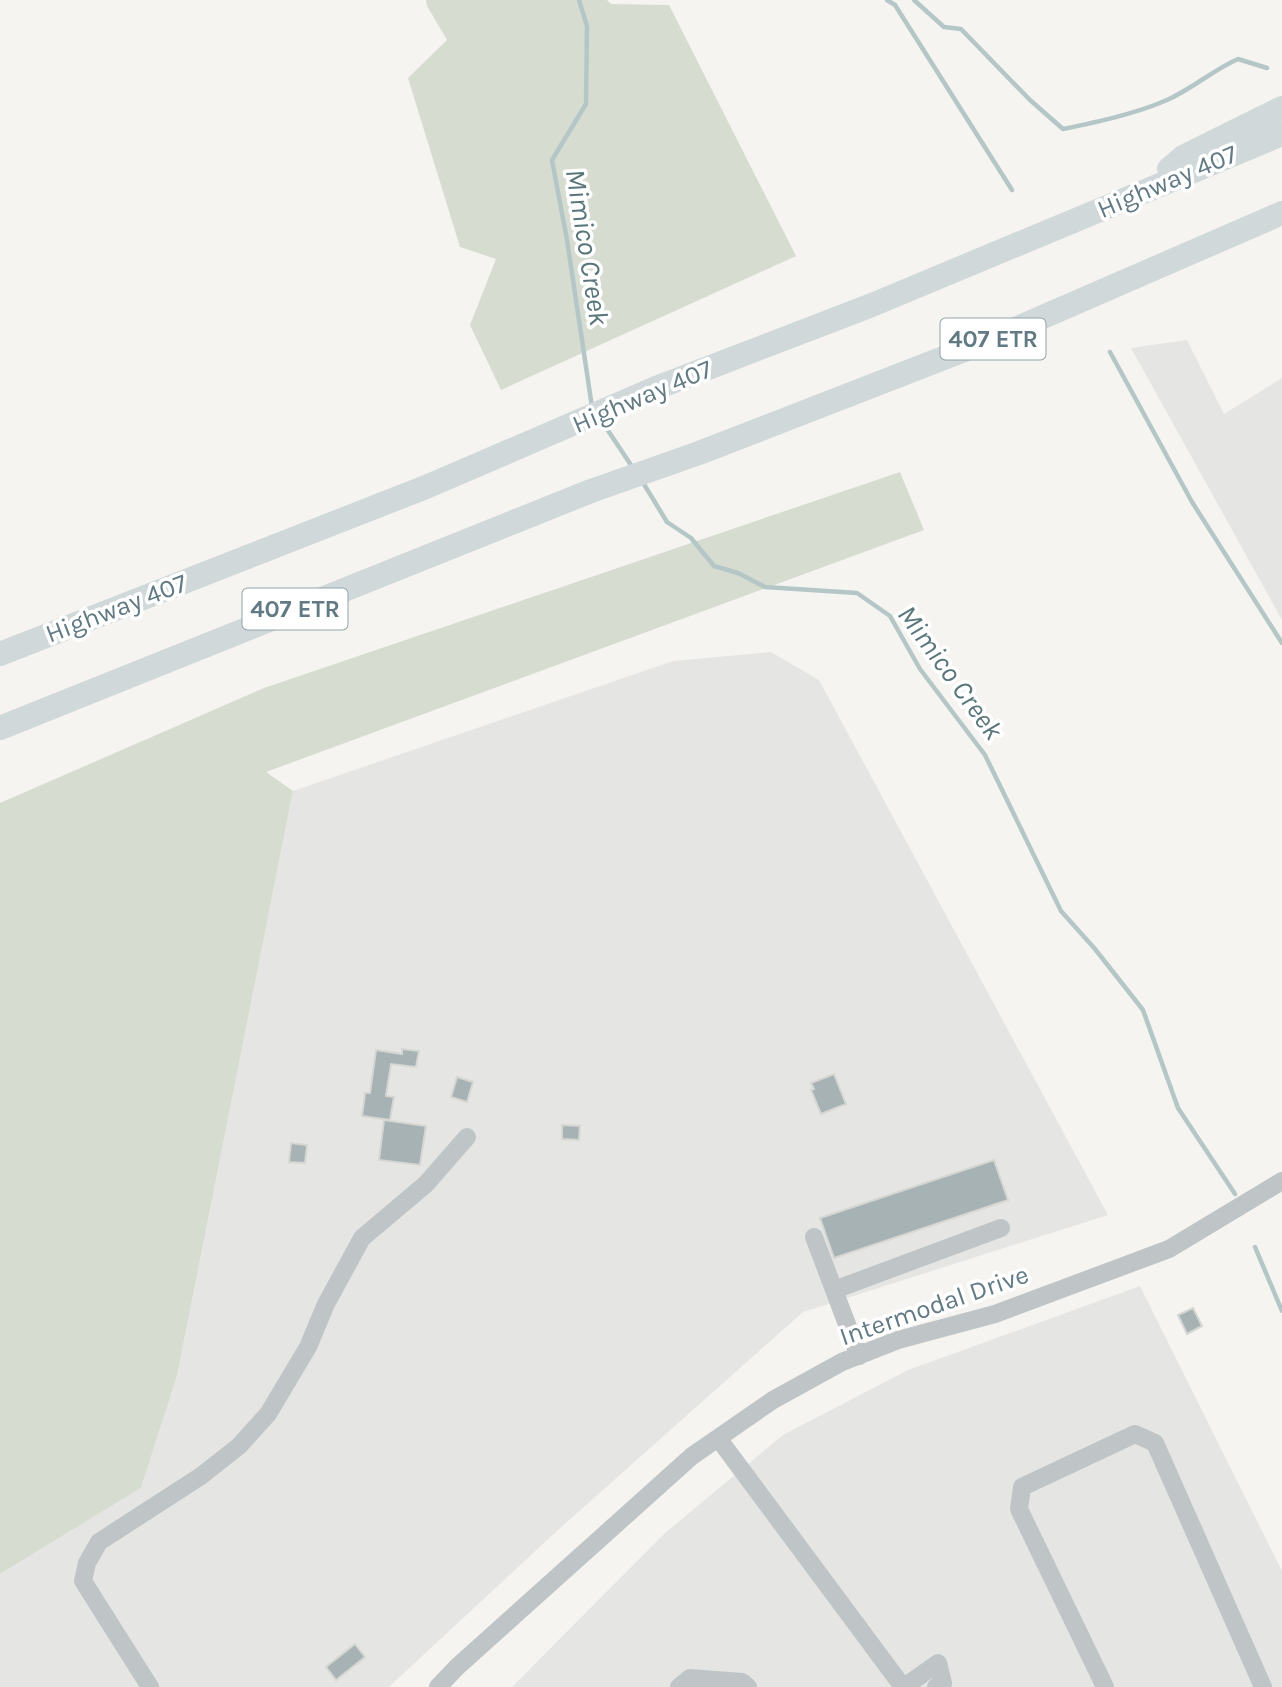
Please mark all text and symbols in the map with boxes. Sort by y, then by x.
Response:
street label: Highway 407 [1093,138,1242,225]
water label: Mimico Creek [559,167,616,328]
road number: 407 ETR [940,318,1046,360]
street label: Highway 407 [568,353,717,440]
street label: Highway 407 [41,567,191,650]
road number: 407 ETR [243,588,348,630]
water label: Mimico Creek [891,599,1011,746]
street label: Intermodal Drive [836,1259,1033,1352]

